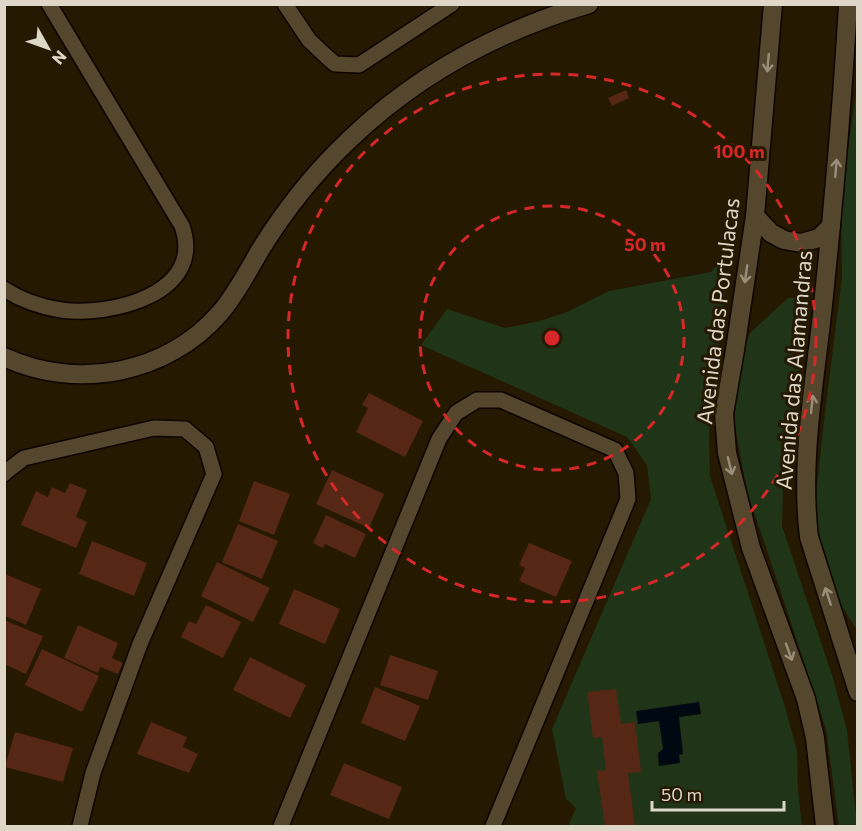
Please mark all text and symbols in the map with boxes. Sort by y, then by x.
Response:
north arrow [18,18,78,78]
text: N [49,47,71,69]
one-way arrow [762,52,773,72]
text: 100 m [713,140,765,162]
one-way arrow [831,159,842,179]
street label: Avenida das Portulacas [690,196,745,426]
text: 50 m [624,233,666,255]
street label: Avenida das Alamandras [770,249,817,491]
one-way arrow [741,263,752,283]
centre of rings [542,328,562,348]
one-way arrow [807,395,818,414]
one-way arrow [725,457,737,476]
one-way arrow [822,587,833,606]
one-way arrow [784,642,795,661]
scale bar [652,774,784,812]
text: 50 m [661,783,702,805]

